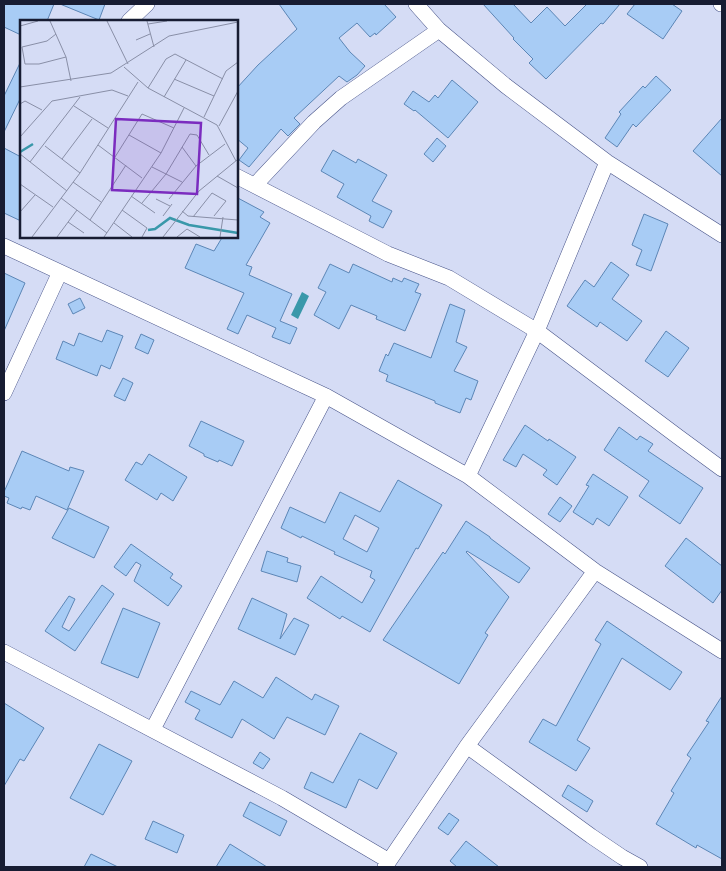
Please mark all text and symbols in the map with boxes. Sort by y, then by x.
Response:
inset map [20,20,238,238]

